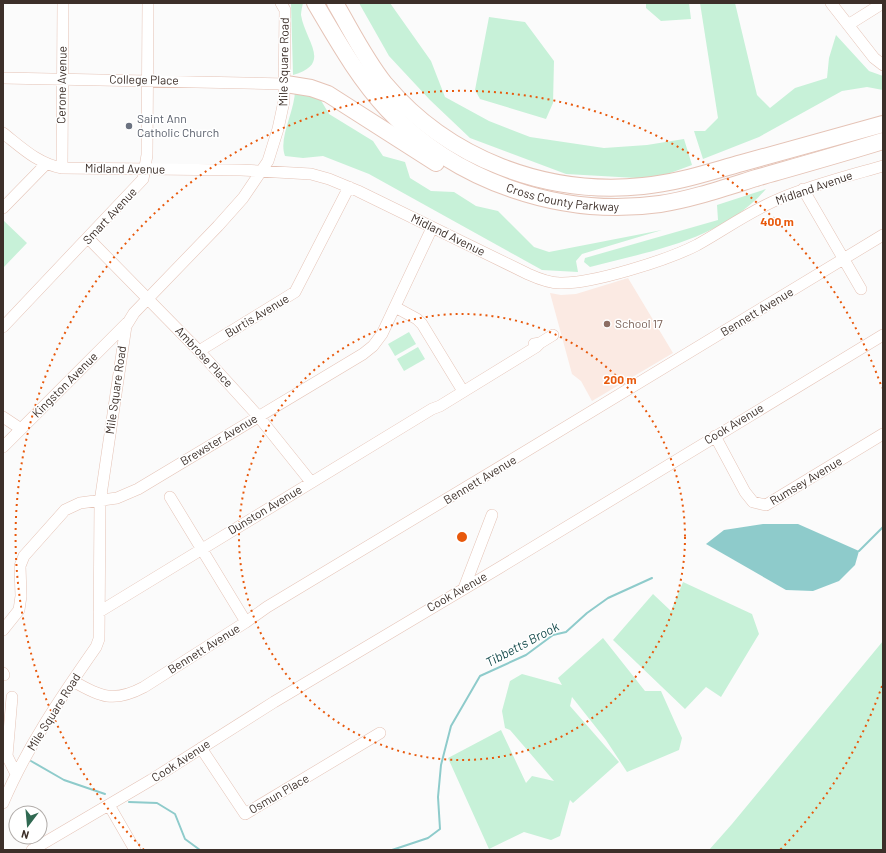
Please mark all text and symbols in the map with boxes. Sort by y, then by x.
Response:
street label: Mile Square Road [275,17,291,107]
street label: Cerone Avenue [53,46,69,124]
street label: College Place [109,71,179,87]
place label: Saint Ann Catholic Church [137,111,219,139]
marker: Saint Ann Catholic Church [124,121,134,131]
street label: Midland Avenue [85,160,165,176]
street label: Midland Avenue [773,167,854,207]
street label: Cross County Parkway [505,180,620,213]
street label: Smart Avenue [79,184,139,247]
street label: Midland Avenue [409,210,488,258]
text: 400 m [760,214,794,228]
street label: Bennett Avenue [718,284,795,338]
street label: Burtis Avenue [222,291,291,340]
place label: School 17 [615,316,663,330]
marker: School 17 [602,319,612,329]
street label: Ambrose Place [173,323,236,390]
street label: Mile Square Road [102,345,128,435]
street label: Kingston Avenue [29,349,100,420]
text: 200 m [604,372,636,386]
street label: Cook Avenue [701,400,766,446]
street label: Brewster Avenue [177,411,260,468]
street label: Bennett Avenue [441,452,518,506]
street label: Rumsey Avenue [767,453,844,507]
street label: Dunston Avenue [225,482,304,537]
centre of rings [455,530,469,544]
street label: Cook Avenue [424,568,489,614]
water label: Tibbetts Brook [483,618,562,670]
street label: Bennett Avenue [165,620,242,676]
street label: Mile Square Road [24,670,83,753]
street label: Cook Avenue [149,736,212,784]
street label: Osmun Place [246,770,311,816]
north arrow [8,805,48,845]
text: N [20,828,30,842]

